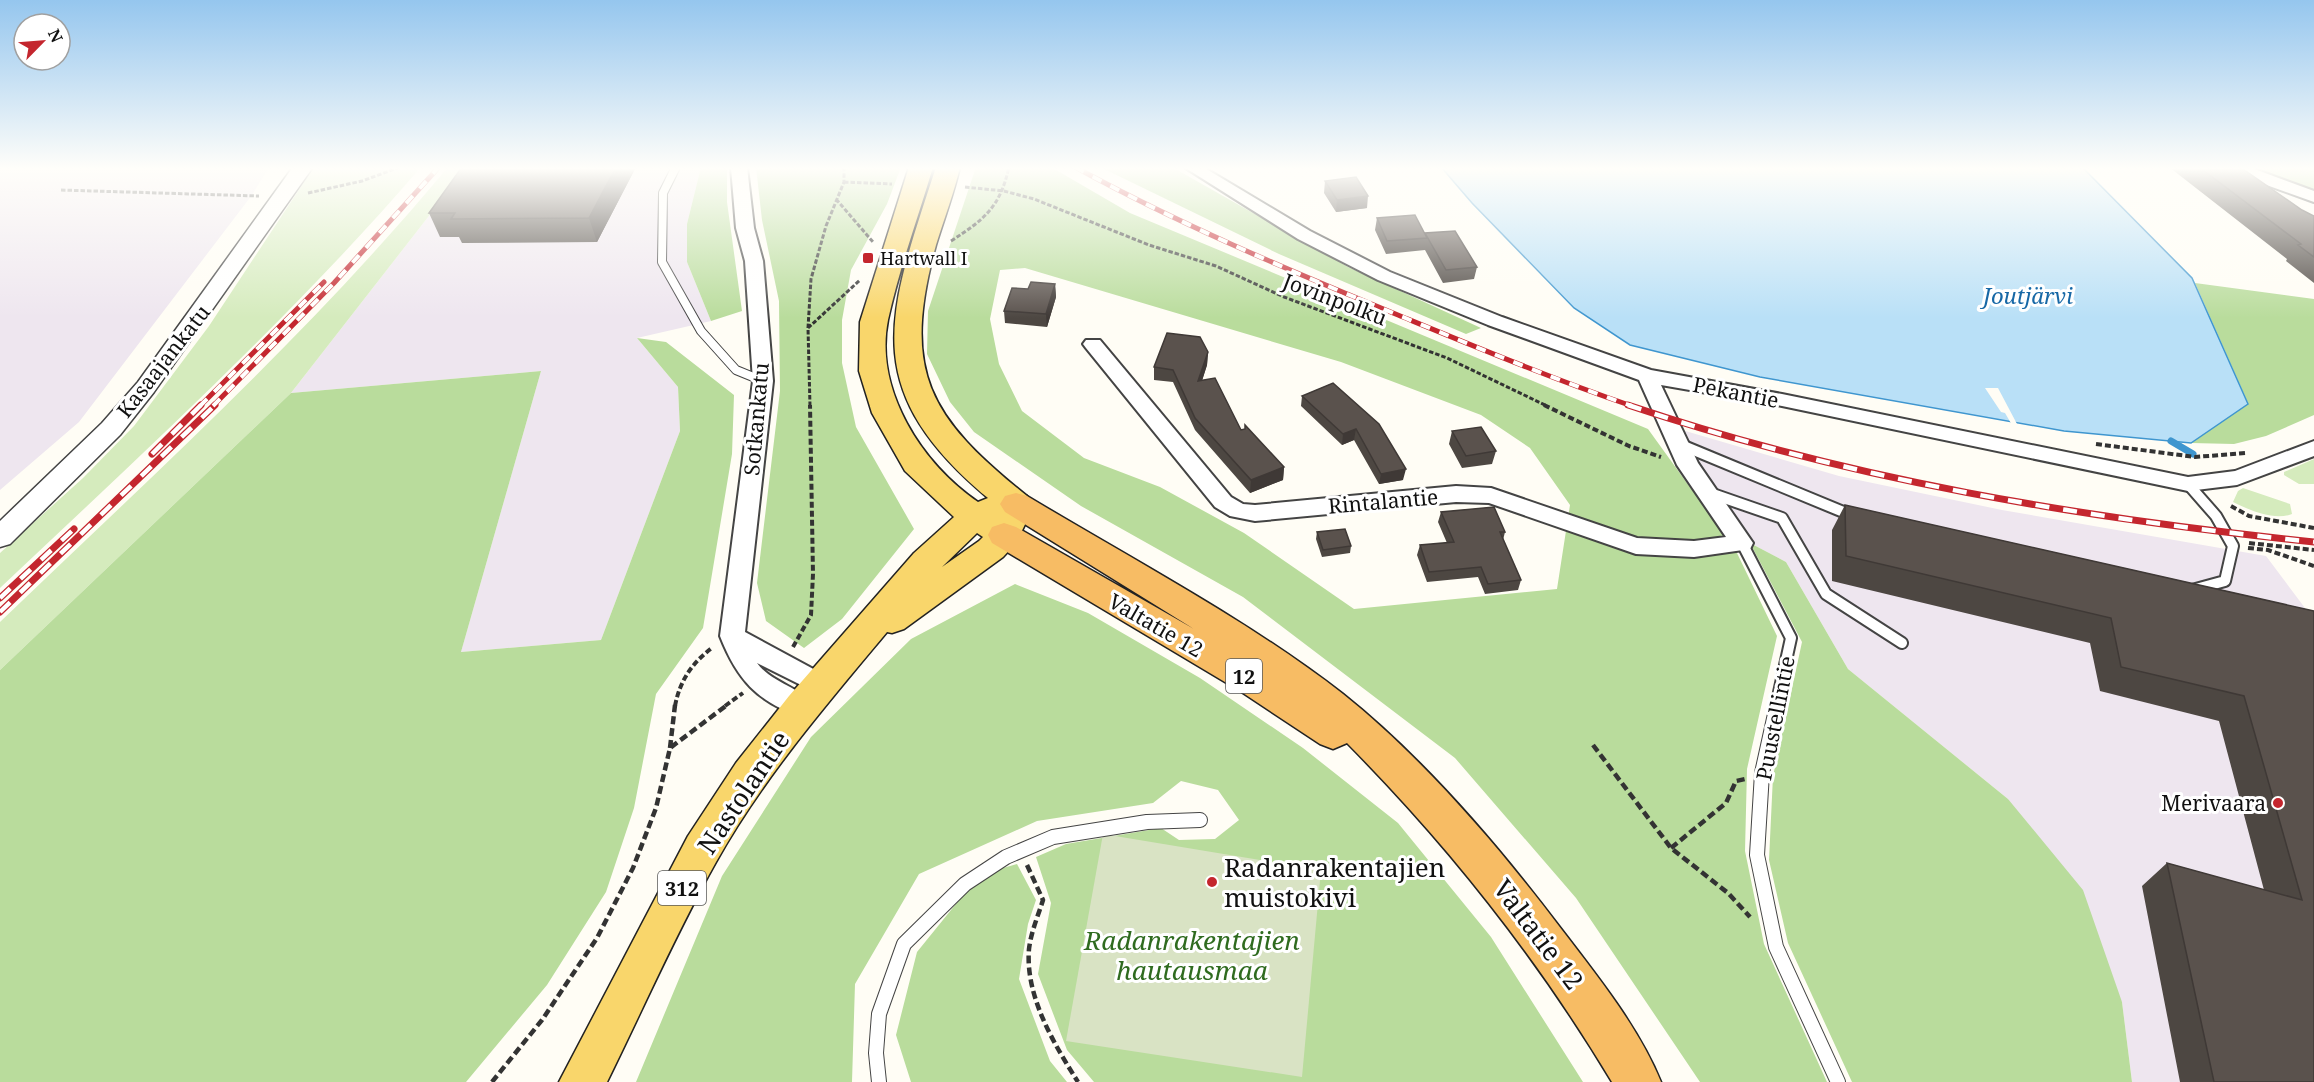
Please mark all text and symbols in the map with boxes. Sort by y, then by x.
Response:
north arrow [12,12,72,72]
text: N [43,25,68,46]
place label: Hartwall I [880,246,967,270]
marker: Hartwall I [861,251,875,265]
street label: Jovinpolku [1278,266,1391,332]
water label: Joutjärvi [1979,280,2073,310]
street label: Kasaajankatu [110,299,216,423]
street label: Sotkankatu [737,361,775,477]
street label: Pekantie [1691,370,1781,414]
street label: Rintalantie [1327,482,1439,520]
street label: Valtatie 12 [1104,587,1208,663]
street label: Puustellintie [1749,653,1801,783]
road number: 12 [1226,659,1262,693]
street label: Nastolantie [689,723,797,861]
place label: Merivaara [2161,789,2266,817]
marker: Merivaara [2271,796,2285,810]
place label: Radanrakentajien muistokivi [1224,849,1446,915]
road number: 312 [658,871,706,905]
street label: Valtatie 12 [1486,871,1592,997]
marker: Radanrakentajien muistokivi [1205,875,1219,889]
park label: Radanrakentajien hautausmaa [1083,922,1300,988]

